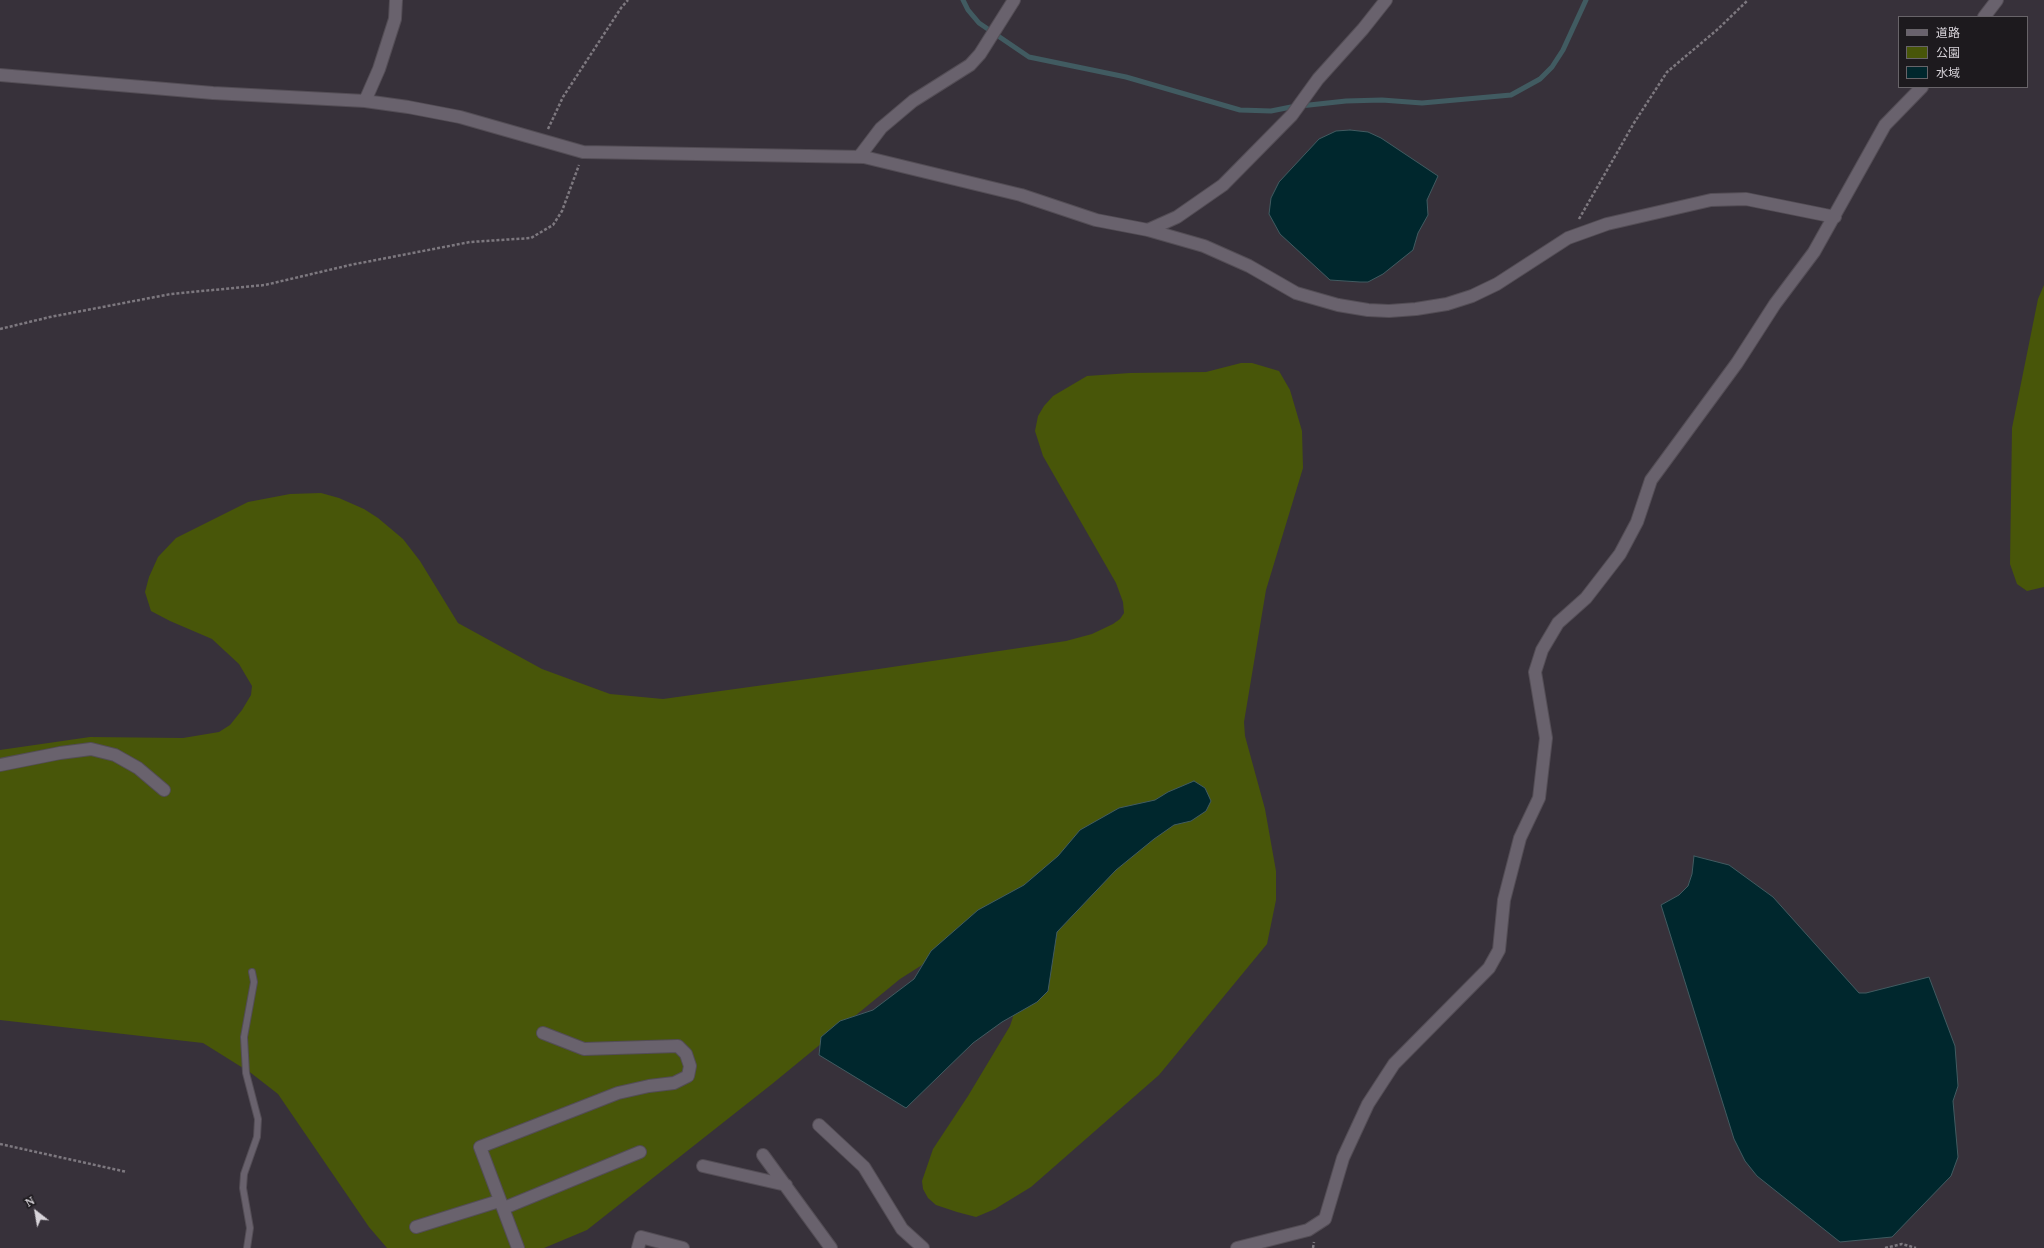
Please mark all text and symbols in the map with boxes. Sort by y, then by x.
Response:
legend [1898,16,2028,88]
text: 道路 [1936,24,1960,41]
text: 公園 [1936,44,1960,61]
text: 水域 [1936,64,1960,81]
north arrow [16,1192,56,1232]
text: N [22,1193,37,1210]

